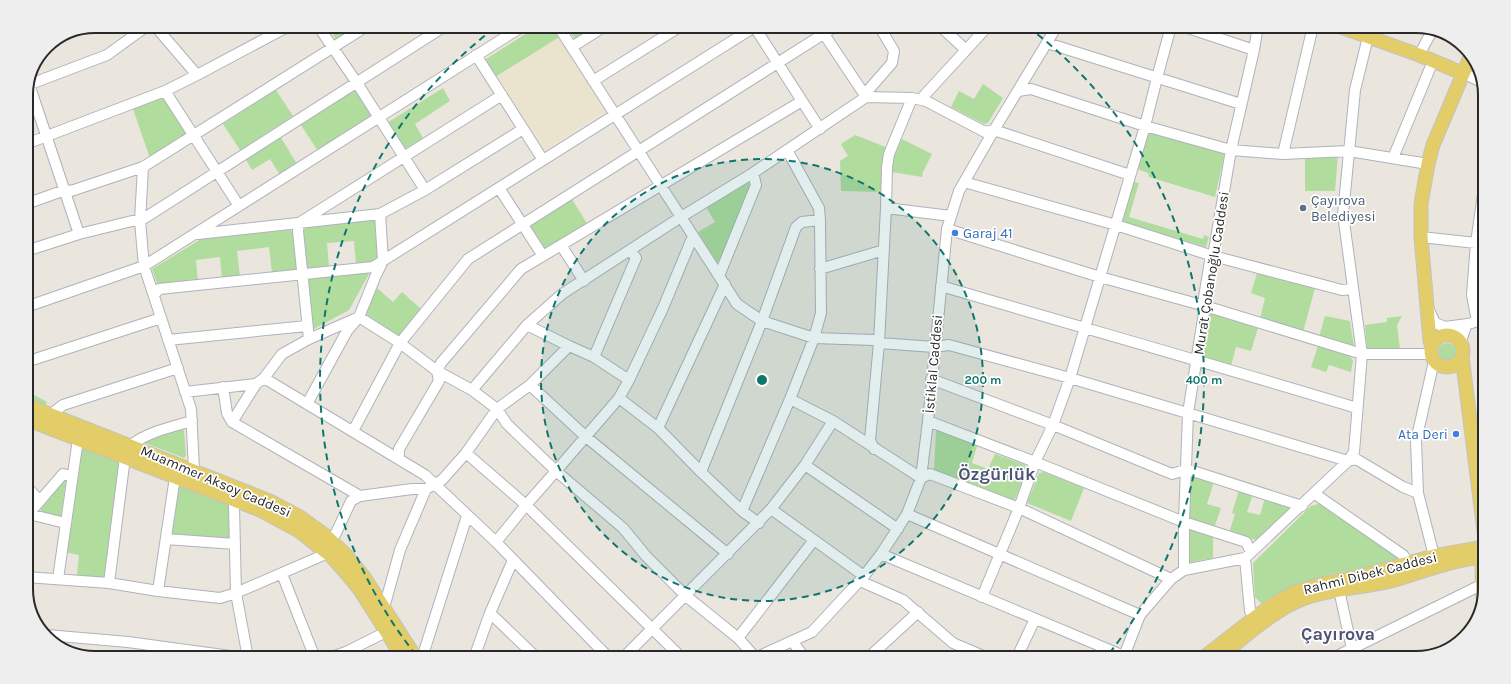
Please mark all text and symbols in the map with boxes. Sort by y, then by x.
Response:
street label: Murat Çobanoğlu Caddesi [1190,190,1233,356]
place label: Çayırova Belediyesi [1311,192,1376,225]
marker: Çayırova Belediyesi [1298,203,1308,213]
place label: Garaj 41 [963,225,1013,242]
marker: Garaj 41 [950,228,960,238]
street label: İstiklal Caddesi [921,314,946,414]
centre of rings [755,373,769,387]
text: 200 m [965,373,1001,387]
text: 400 m [1186,373,1222,387]
place label: Ata Deri [1398,426,1448,443]
marker: Ata Deri [1451,429,1461,439]
street label: Muammer Aksoy Caddesi [138,442,294,521]
district label: Özgürlük [958,463,1036,485]
street label: Rahmi Dibek Caddesi [1302,549,1439,598]
district label: Çayırova [1301,623,1375,645]

